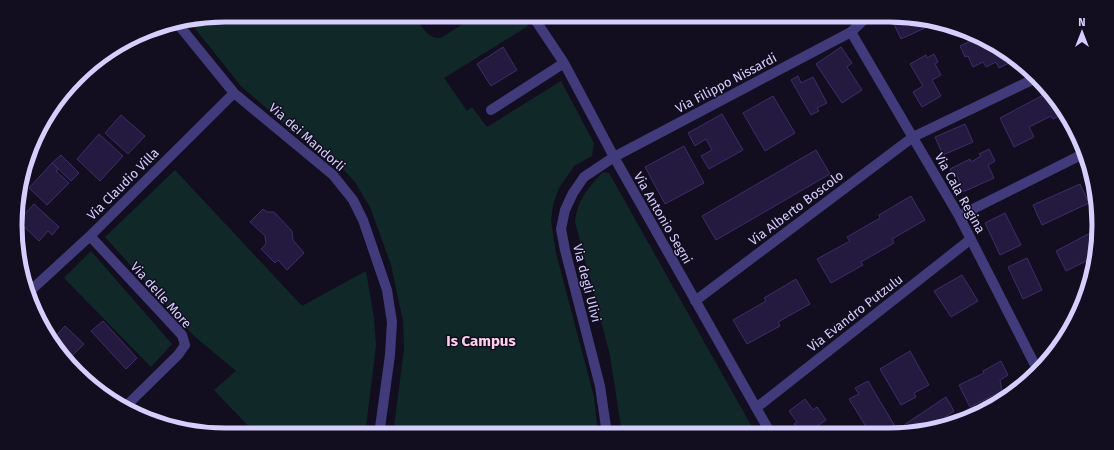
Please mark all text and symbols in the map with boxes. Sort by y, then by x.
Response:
north arrow [1062,12,1102,52]
text: N [1078,16,1086,29]
street label: Via Filippo Nissardi [673,50,779,116]
street label: Via dei Mandorli [266,100,348,174]
street label: Via Claudio Villa [84,145,162,223]
street label: Via Cala Regina [932,150,988,236]
street label: Via Alberto Boscolo [746,168,846,248]
street label: Via Antonio Segni [631,170,695,266]
street label: Via degli Ulivi [570,242,604,324]
street label: Via delle More [127,259,195,331]
street label: Via Evandro Putzulu [805,271,905,355]
district label: Is Campus [446,332,516,350]

